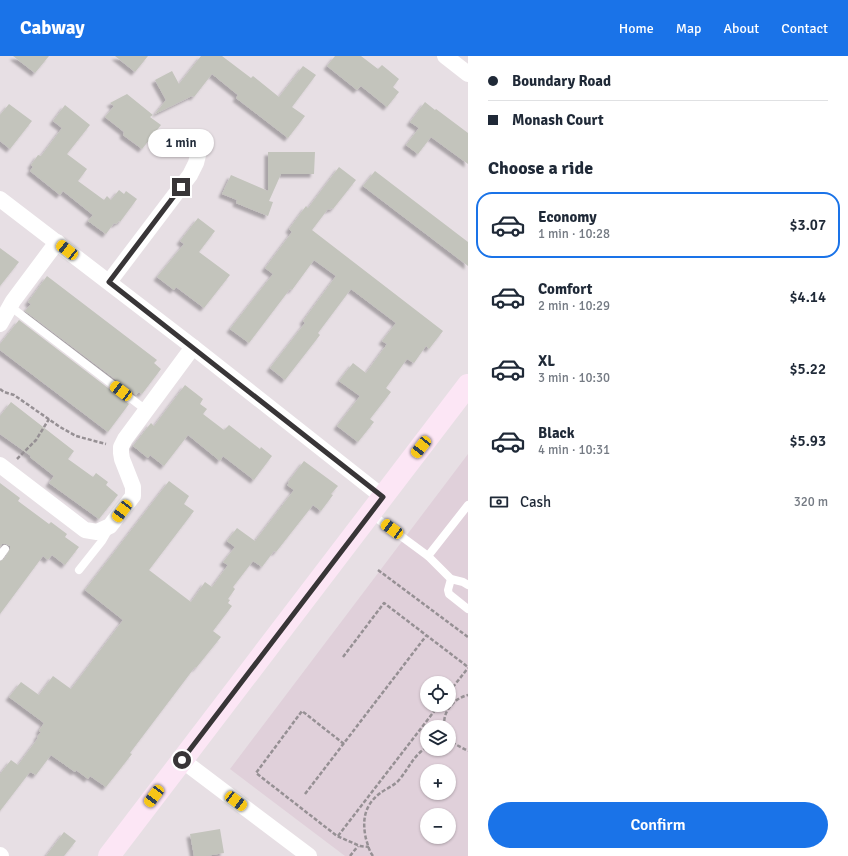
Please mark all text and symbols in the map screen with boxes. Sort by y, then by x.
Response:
text: Cabway [20,16,85,40]
text: Home [619,20,654,37]
text: Map [676,20,701,37]
text: About [723,20,759,37]
text: Contact [781,20,828,37]
text: Boundary Road [512,72,611,90]
text: Monash Court [512,111,604,129]
callout: 1 min [148,129,214,157]
text: 1 min [165,135,197,151]
text: Choose a ride [488,157,593,179]
route end [172,178,190,196]
icon: car [490,207,526,243]
text: Economy [538,208,597,226]
text: $3.07 [789,216,826,234]
text: 1 min · 10:28 [538,226,610,242]
car [54,238,80,262]
icon: car [490,279,526,315]
text: Comfort [538,280,592,298]
text: $4.14 [789,288,826,306]
text: 2 min · 10:29 [538,298,610,314]
icon: car [490,351,526,387]
text: XL [538,352,555,370]
text: $5.22 [789,360,826,378]
text: 3 min · 10:30 [538,370,610,386]
car [108,379,134,403]
icon: car [490,423,526,459]
text: Black [538,424,575,442]
text: $5.93 [789,432,826,450]
car [409,434,433,460]
text: 4 min · 10:31 [538,442,610,458]
icon: cash [488,491,510,513]
text: Cash [520,493,551,511]
text: 320 m [794,494,828,510]
car [110,498,134,524]
car [379,517,405,541]
map controls [420,676,456,844]
button: locate [420,676,456,712]
button: layers [420,720,456,756]
route start [173,751,191,769]
button: + [420,764,456,800]
car [142,783,166,809]
car [223,789,249,813]
button: Confirm [488,802,828,848]
button: − [420,808,456,844]

